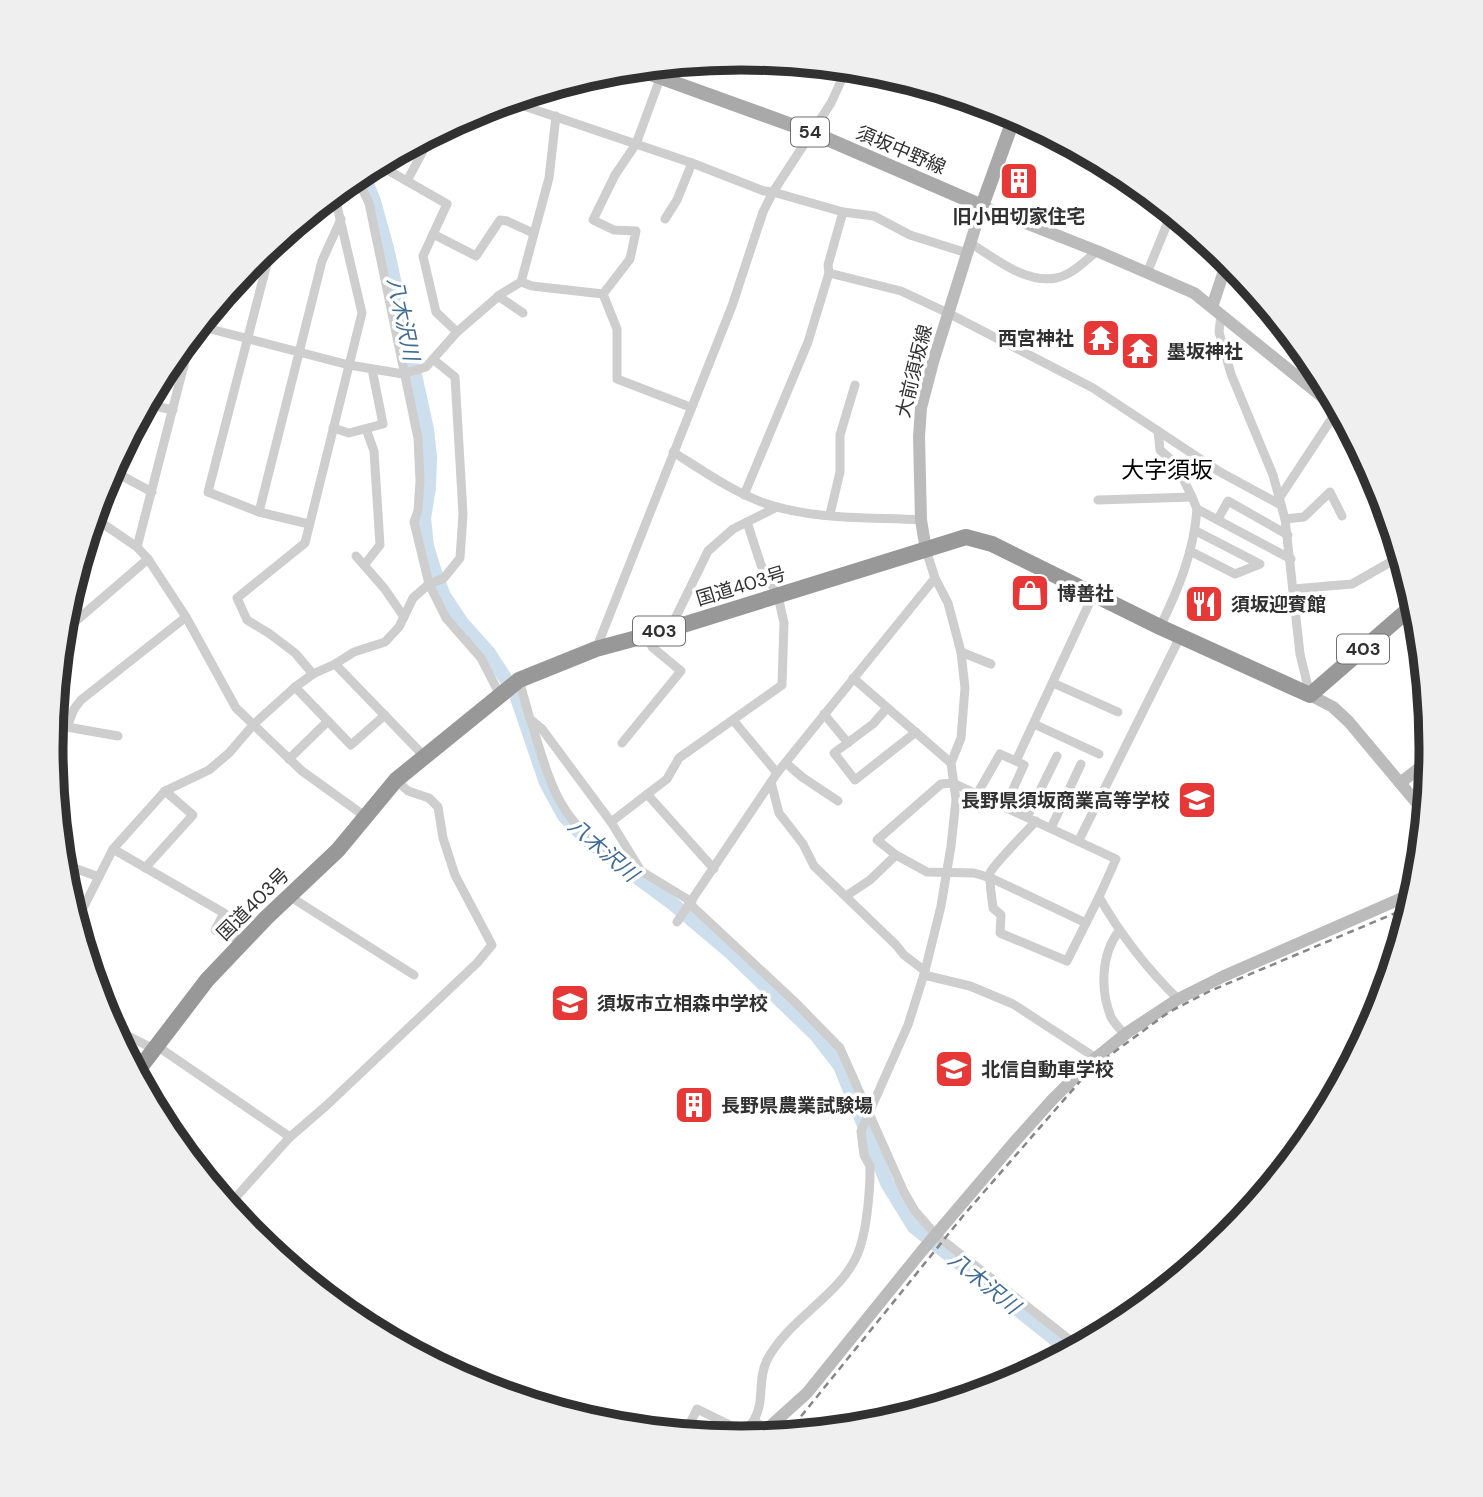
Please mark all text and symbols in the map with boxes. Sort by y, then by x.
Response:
road number: 54 [791,118,829,146]
street label: 須坂中野線 [852,120,950,180]
building icon: 旧小田切家住宅 [998,160,1040,202]
place label: 旧小田切家住宅 [952,204,1086,229]
water label: 八木沢川 [381,275,426,365]
temple icon: 西宮神社 [1080,317,1122,359]
street label: 大前須坂線 [890,322,938,420]
place label: 西宮神社 [998,326,1074,351]
temple icon: 墨坂神社 [1119,330,1161,372]
place label: 墨坂神社 [1167,339,1243,364]
district label: 大字須坂 [1121,455,1213,485]
street label: 国道403号 [693,560,789,612]
shop icon: 博善社 [1009,572,1051,614]
place label: 博善社 [1057,581,1114,606]
restaurant icon: 須坂迎賓館 [1183,583,1225,625]
place label: 須坂迎賓館 [1231,592,1326,617]
road number: 403 [633,616,685,646]
road number: 403 [1337,634,1389,664]
school or university icon: 長野県須坂商業高等学校 [1176,779,1218,821]
place label: 長野県須坂商業高等学校 [961,788,1170,813]
water label: 八木沢川 [562,812,645,889]
street label: 国道403号 [211,862,295,946]
school or university icon: 須坂市立相森中学校 [549,982,591,1024]
place label: 須坂市立相森中学校 [597,991,768,1016]
school or university icon: 北信自動車学校 [933,1048,975,1090]
place label: 北信自動車学校 [981,1057,1114,1082]
building icon: 長野県農業試験場 [673,1084,715,1126]
place label: 長野県農業試験場 [721,1093,873,1118]
water label: 八木沢川 [943,1246,1027,1322]

